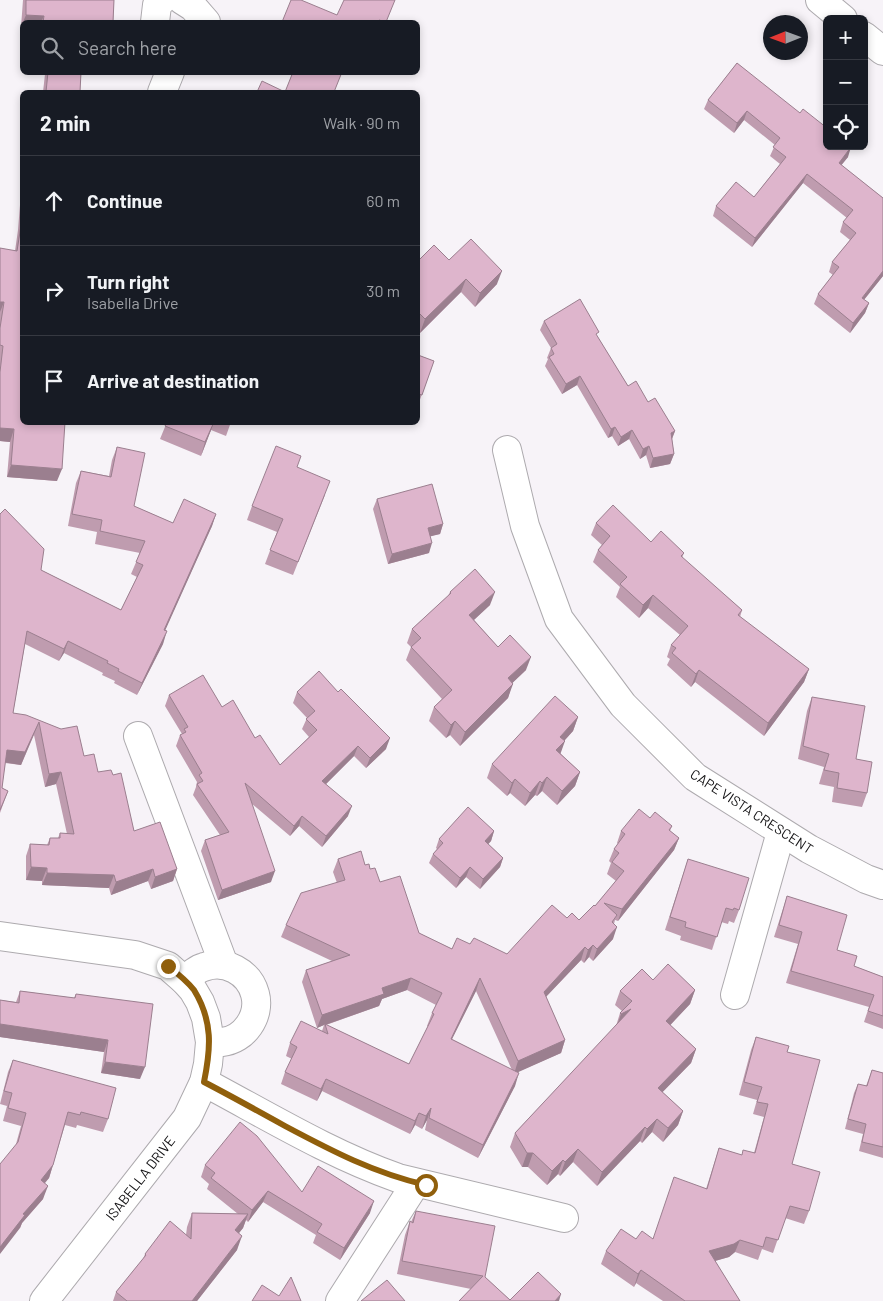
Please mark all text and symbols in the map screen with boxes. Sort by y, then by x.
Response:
north arrow [763,15,808,60]
map controls [823,15,868,150]
button: + [823,15,868,60]
search box [20,20,420,75]
icon: search [38,34,66,62]
text: Search here [78,36,177,59]
button: − [823,60,868,105]
button: locate [823,105,868,150]
text: 2 min [40,110,90,135]
text: Walk · 90 m [323,113,400,132]
icon: ahead [40,187,68,215]
text: Continue [87,189,163,212]
text: 60 m [366,191,400,210]
text: Turn right [87,270,169,293]
icon: right [40,277,68,305]
text: 30 m [366,281,400,300]
text: Isabella Drive [87,293,179,312]
icon: arrive [40,367,68,395]
text: Arrive at destination [87,369,259,392]
street label: CAPE VISTA CRESCENT [687,765,817,857]
route end [157,955,180,978]
street label: ISABELLA DRIVE [102,1132,178,1224]
route start [415,1174,438,1197]

